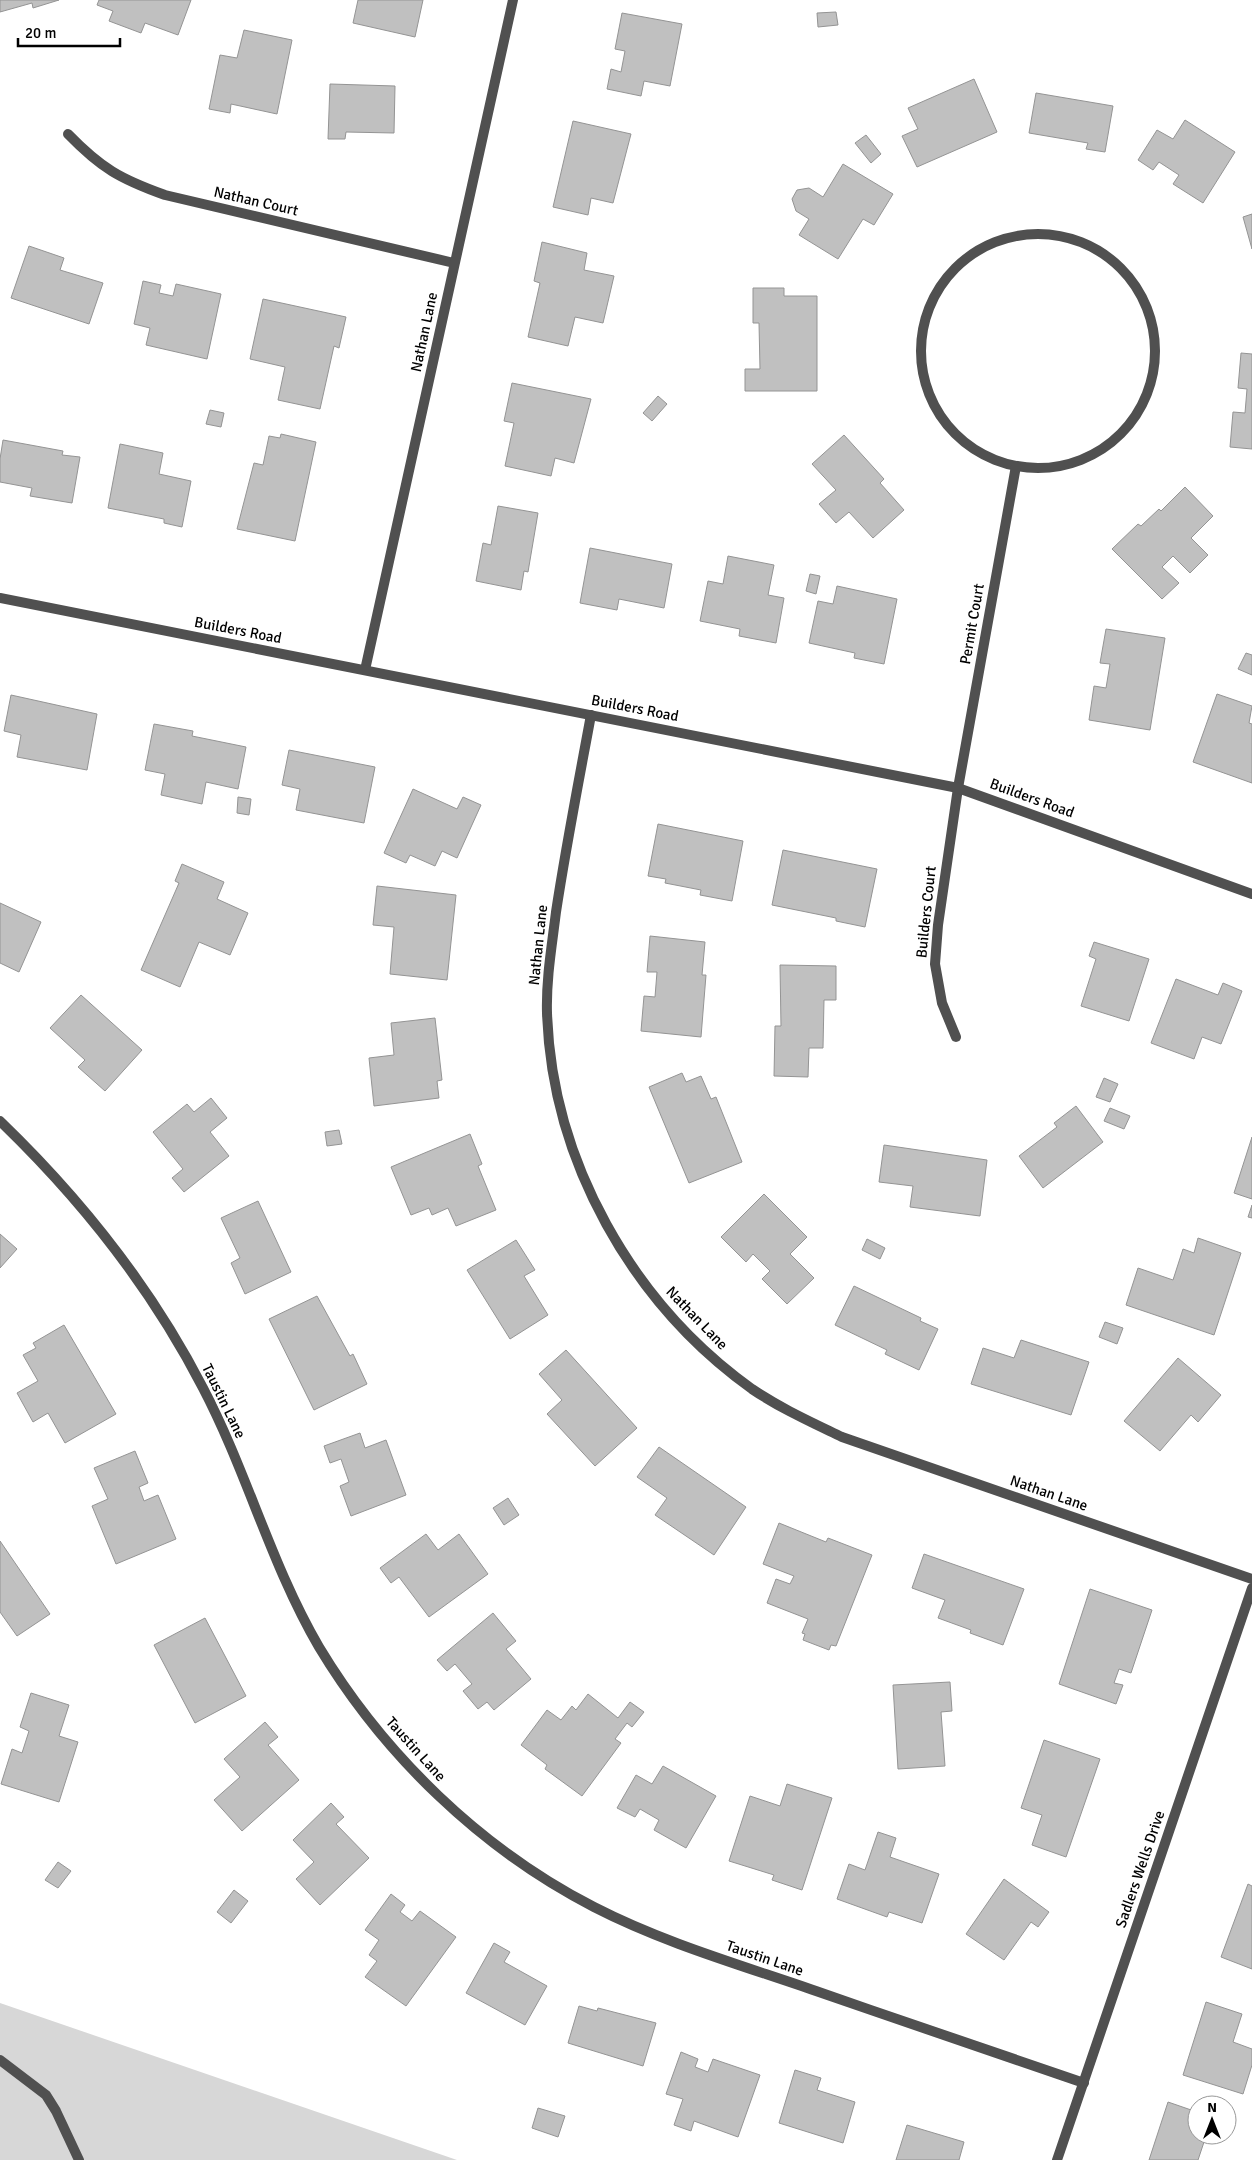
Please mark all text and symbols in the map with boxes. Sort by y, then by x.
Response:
scale bar [18,15,120,47]
text: 20 m [25,24,56,42]
street label: Nathan Court [212,183,300,219]
street label: Nathan Lane [407,290,441,374]
street label: Permit Court [956,582,988,666]
street label: Builders Road [193,613,283,647]
street label: Builders Road [590,691,680,725]
street label: Builders Road [987,774,1077,822]
street label: Builders Court [912,865,940,959]
street label: Nathan Lane [525,904,551,986]
street label: Nathan Lane [662,1283,732,1353]
street label: Taustin Lane [198,1361,250,1441]
street label: Nathan Lane [1008,1471,1090,1515]
street label: Taustin Lane [382,1713,450,1785]
street label: Sadlers Wells Drive [1112,1808,1168,1930]
street label: Taustin Lane [724,1936,806,1980]
north arrow [1187,2095,1237,2145]
text: N [1207,2099,1217,2116]

